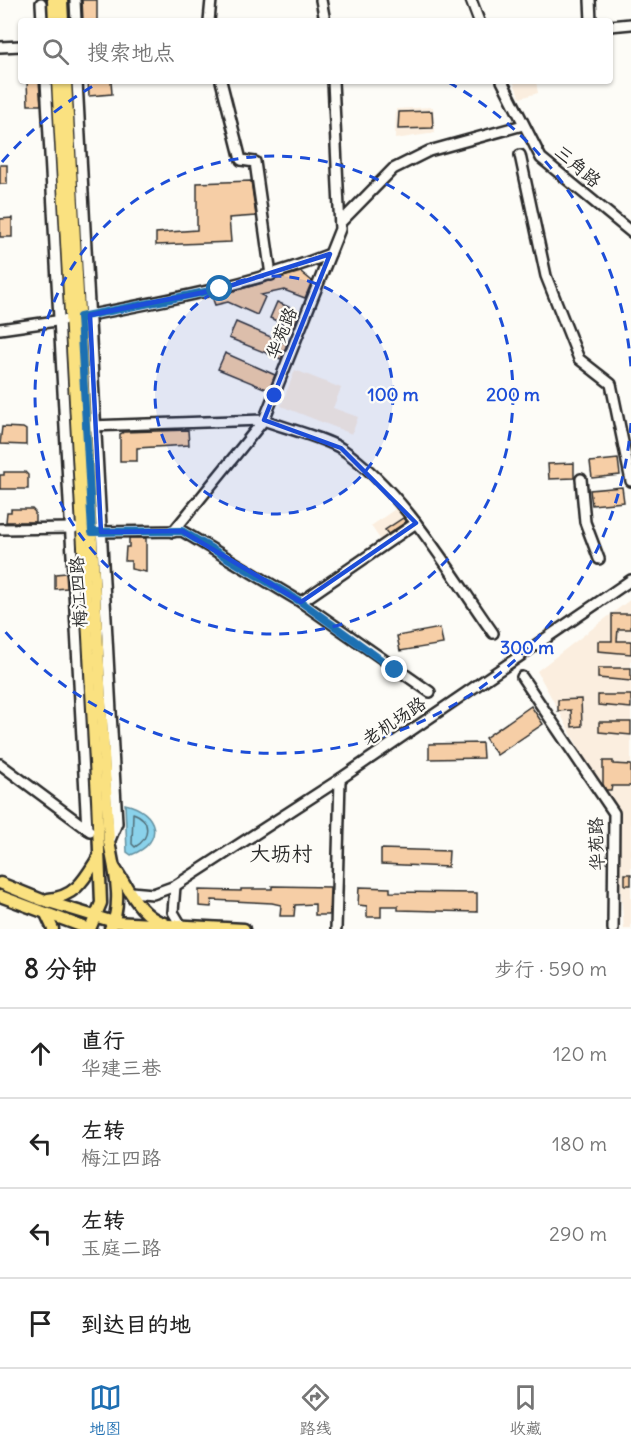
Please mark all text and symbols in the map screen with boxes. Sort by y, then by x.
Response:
search box [18,18,613,84]
icon: search [39,35,72,68]
text: 搜索地点 [87,38,175,66]
street label: 三角路 [550,140,606,192]
route start [206,275,232,301]
street label: 华苑路 [260,304,302,362]
text: 100 m [368,383,419,406]
text: 200 m [486,383,540,406]
centre of rings [264,385,284,405]
street label: 梅江四路 [65,555,91,629]
text: 300 m [500,636,554,659]
route end [381,656,407,682]
street label: 老机场路 [358,691,430,751]
street label: 华苑路 [584,817,608,871]
district label: 大坜村 [250,840,313,867]
text: 8 分钟 [24,952,97,985]
text: 步行 · 590 m [495,956,607,981]
text: 直行 [81,1026,125,1054]
icon: ahead [24,1037,57,1070]
text: 120 m [553,1041,607,1066]
text: 华建三巷 [81,1055,161,1080]
text: 左转 [81,1116,125,1144]
icon: left [24,1127,57,1160]
text: 180 m [552,1131,607,1156]
text: 梅江四路 [81,1145,161,1170]
text: 左转 [81,1206,125,1234]
icon: left [24,1217,57,1250]
text: 290 m [549,1221,607,1246]
text: 玉庭二路 [81,1235,161,1260]
icon: arrive [24,1307,57,1340]
text: 到达目的地 [81,1310,191,1338]
tab: 地图 [89,1381,122,1439]
tab: 路线 [299,1381,332,1439]
tab: 收藏 [509,1381,542,1439]

